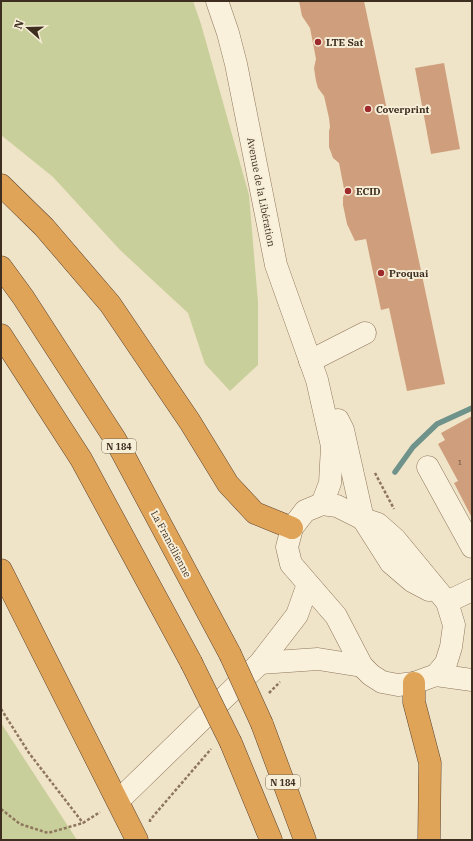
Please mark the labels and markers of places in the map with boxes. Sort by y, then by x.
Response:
place label: LTE Sat [326,36,363,49]
marker: LTE Sat [313,37,323,47]
place label: Coverprint [376,103,430,116]
marker: Coverprint [363,104,373,114]
place label: ECID [356,185,381,198]
marker: ECID [343,186,353,196]
place label: Proquai [389,267,429,280]
marker: Proquai [376,268,386,278]

